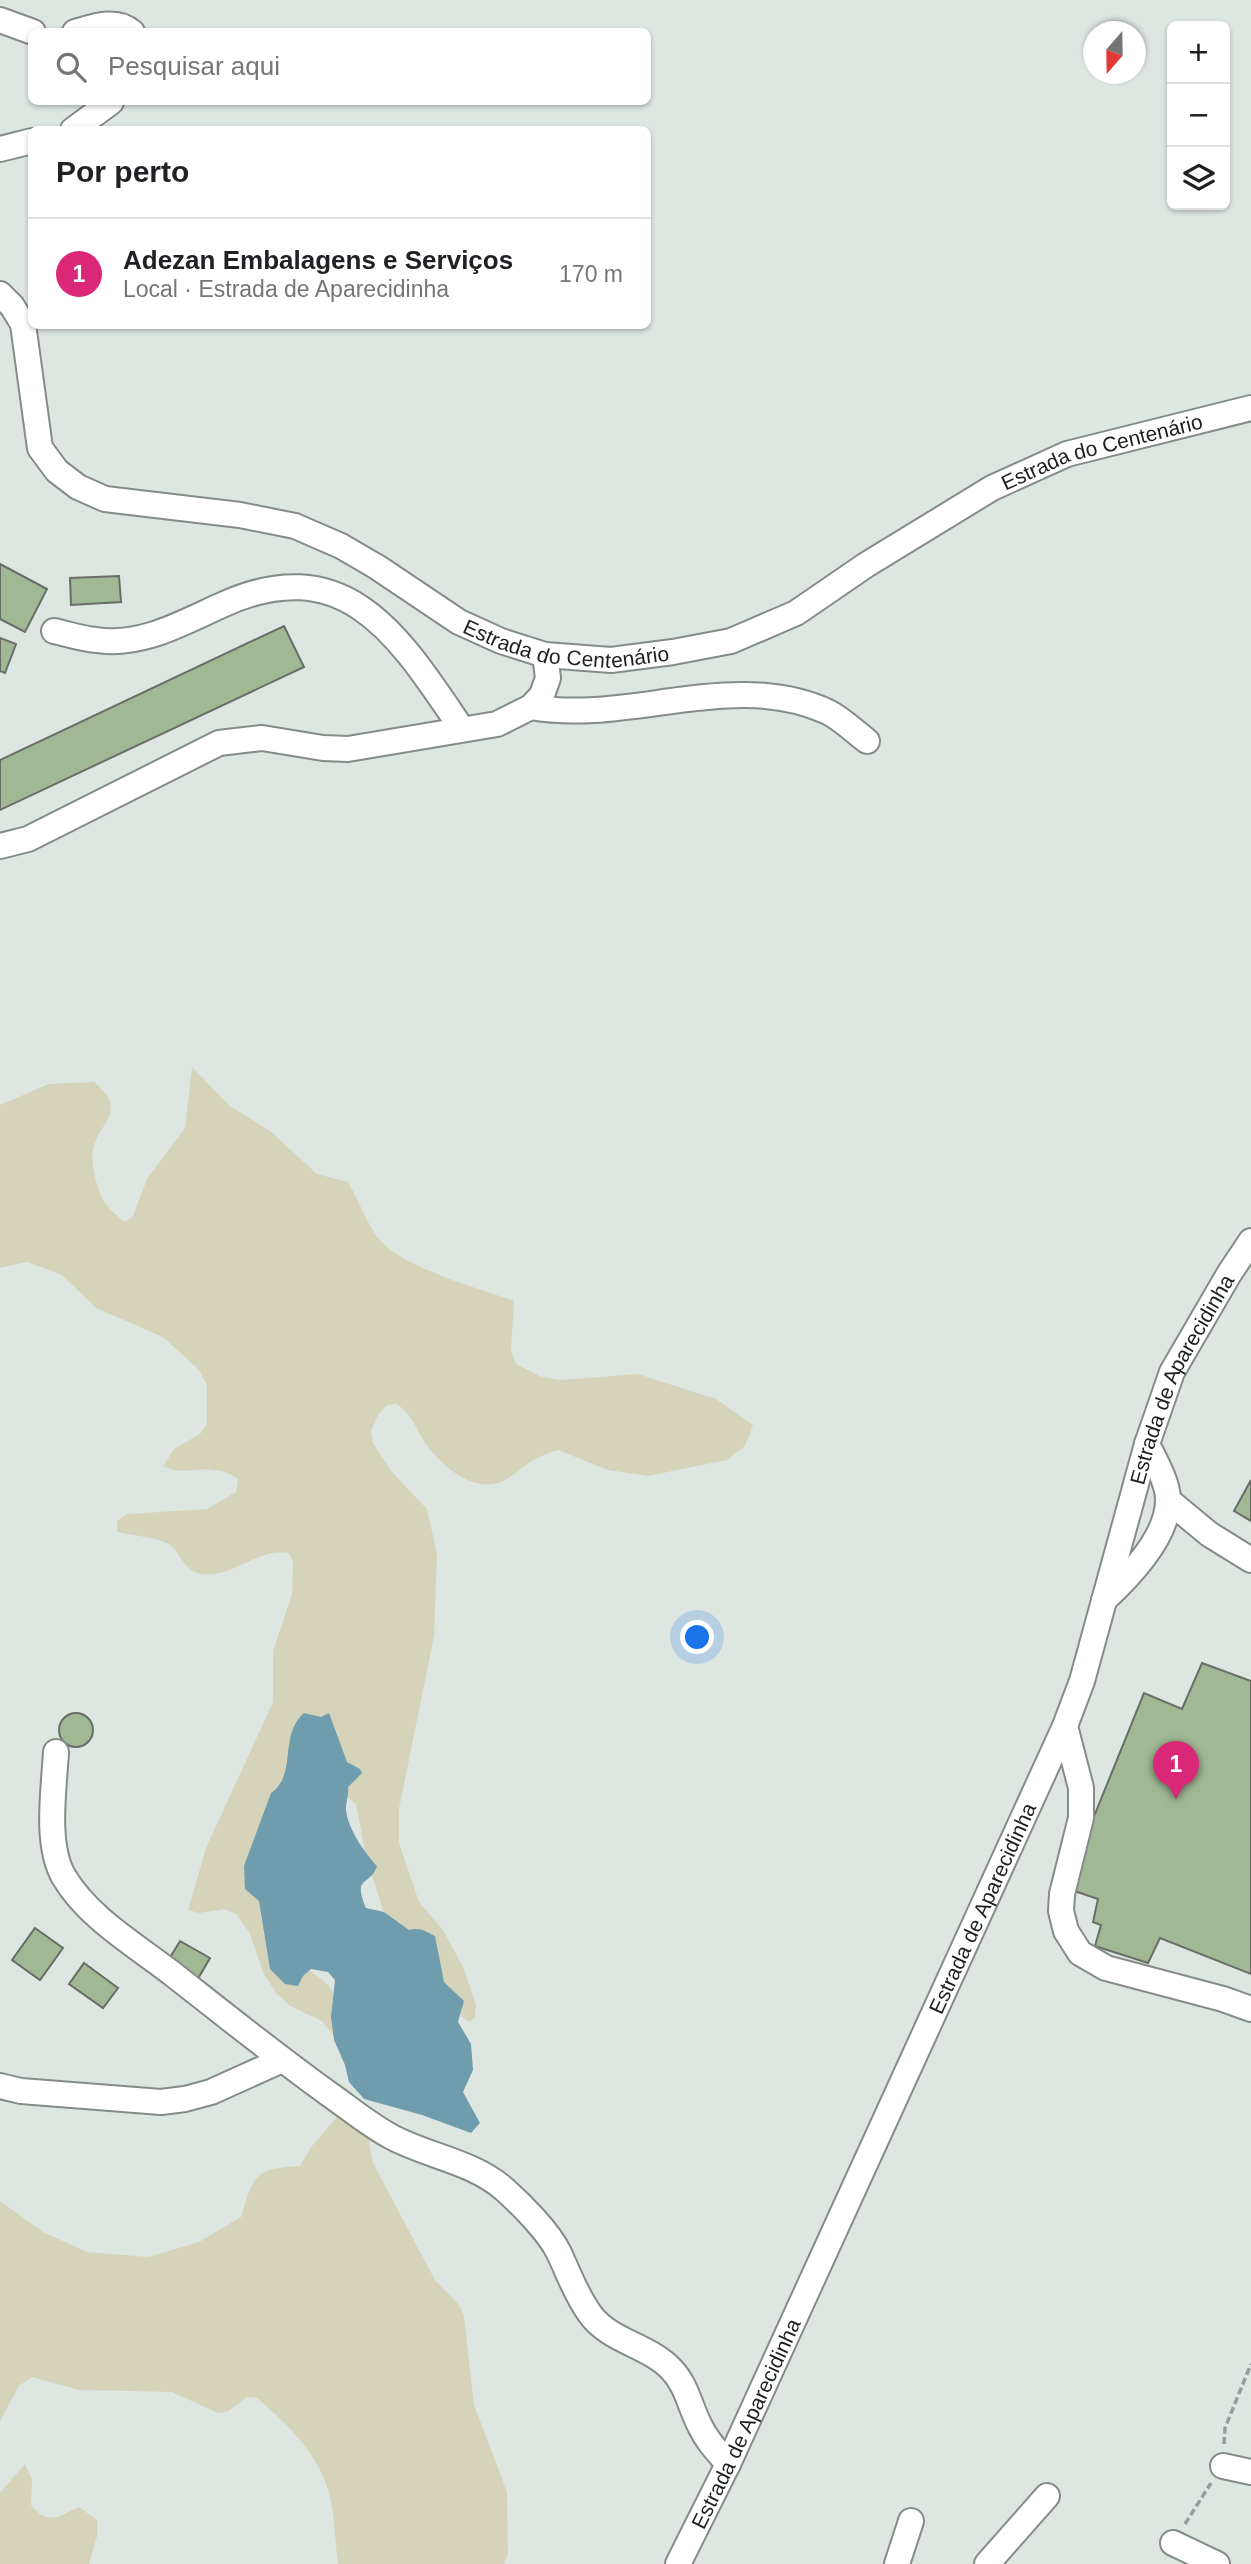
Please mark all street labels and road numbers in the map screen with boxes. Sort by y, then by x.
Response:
street label: Estrada do Centenário [997,409,1205,494]
street label: Estrada do Centenário [460,614,670,671]
street label: Estrada de Aparecidinha [1125,1270,1238,1487]
street label: Estrada de Aparecidinha [924,1799,1040,2017]
street label: Estrada de Aparecidinha [686,2315,805,2532]

